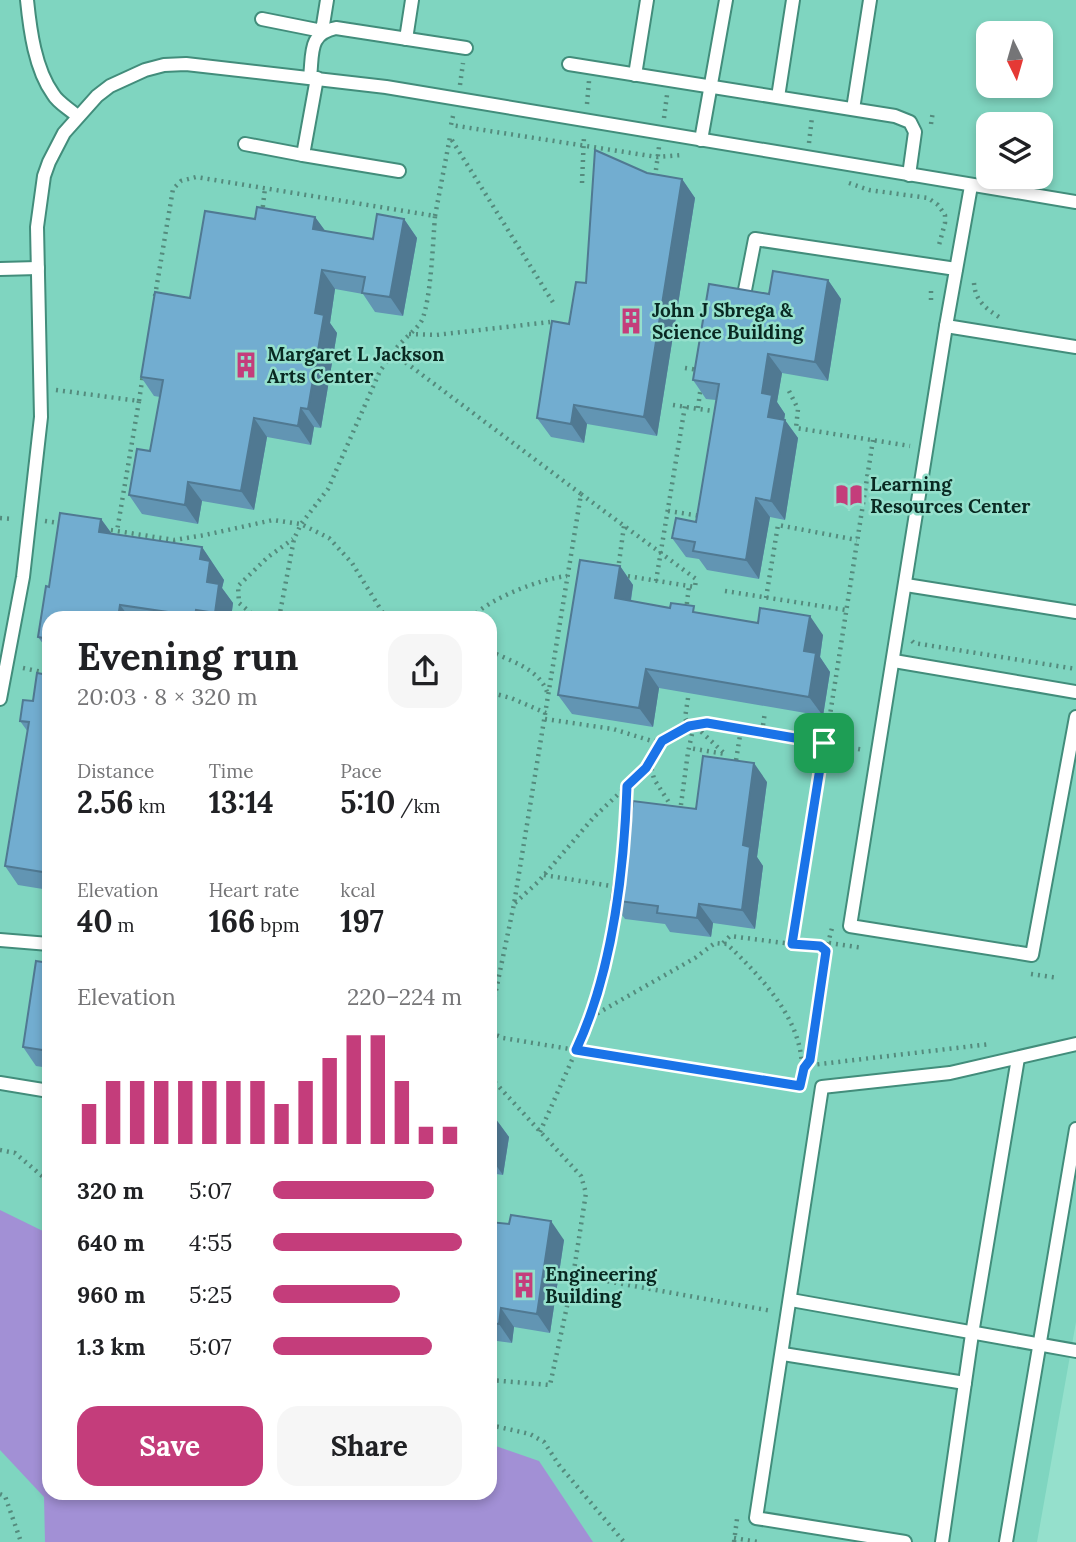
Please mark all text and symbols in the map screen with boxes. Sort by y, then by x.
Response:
north arrow [976,21,1054,98]
map controls [976,21,1053,189]
button: layers [976,112,1053,189]
place label: John J Sbrega & Science Building [652,298,805,344]
building icon: John J Sbrega & Science Building [616,306,646,336]
place label: Margaret L Jackson Arts Center [267,342,444,388]
building icon: Margaret L Jackson Arts Center [231,350,261,380]
place label: Learning Resources Center [870,472,1030,518]
library icon: Learning Resources Center [834,480,864,510]
text: Evening run [77,632,299,680]
button: share [388,634,462,708]
text: 20:03 · 8 × 320 m [77,682,258,711]
pin [794,713,854,773]
icon: arrive [805,724,843,762]
text: Distance [77,759,154,783]
text: Time [209,759,253,783]
text: Pace [340,759,382,783]
text: 2.56 [77,783,133,821]
text: 13:14 [209,783,274,821]
text: 5:10 [340,783,395,821]
text: km [133,794,166,818]
text: /km [395,794,441,818]
text: Elevation [77,878,159,902]
text: Heart rate [209,878,299,902]
text: kcal [340,878,375,902]
text: 40 [77,902,113,940]
text: 166 [209,902,255,940]
text: 197 [340,902,384,940]
text: m [113,913,134,937]
text: bpm [255,913,300,937]
text: Elevation [77,982,176,1011]
text: 220–224 m [347,982,462,1011]
text: 320 m [77,1176,144,1205]
text: 5:07 [189,1176,232,1205]
text: 640 m [77,1228,145,1257]
text: 4:55 [189,1228,232,1257]
place label: Engineering Building [545,1262,658,1308]
building icon: Engineering Building [509,1270,539,1300]
text: 960 m [77,1280,145,1309]
text: 5:25 [189,1280,232,1309]
text: 1.3 km [77,1332,145,1361]
text: 5:07 [189,1332,232,1361]
button: Save [77,1406,263,1486]
button: Share [277,1406,462,1486]

